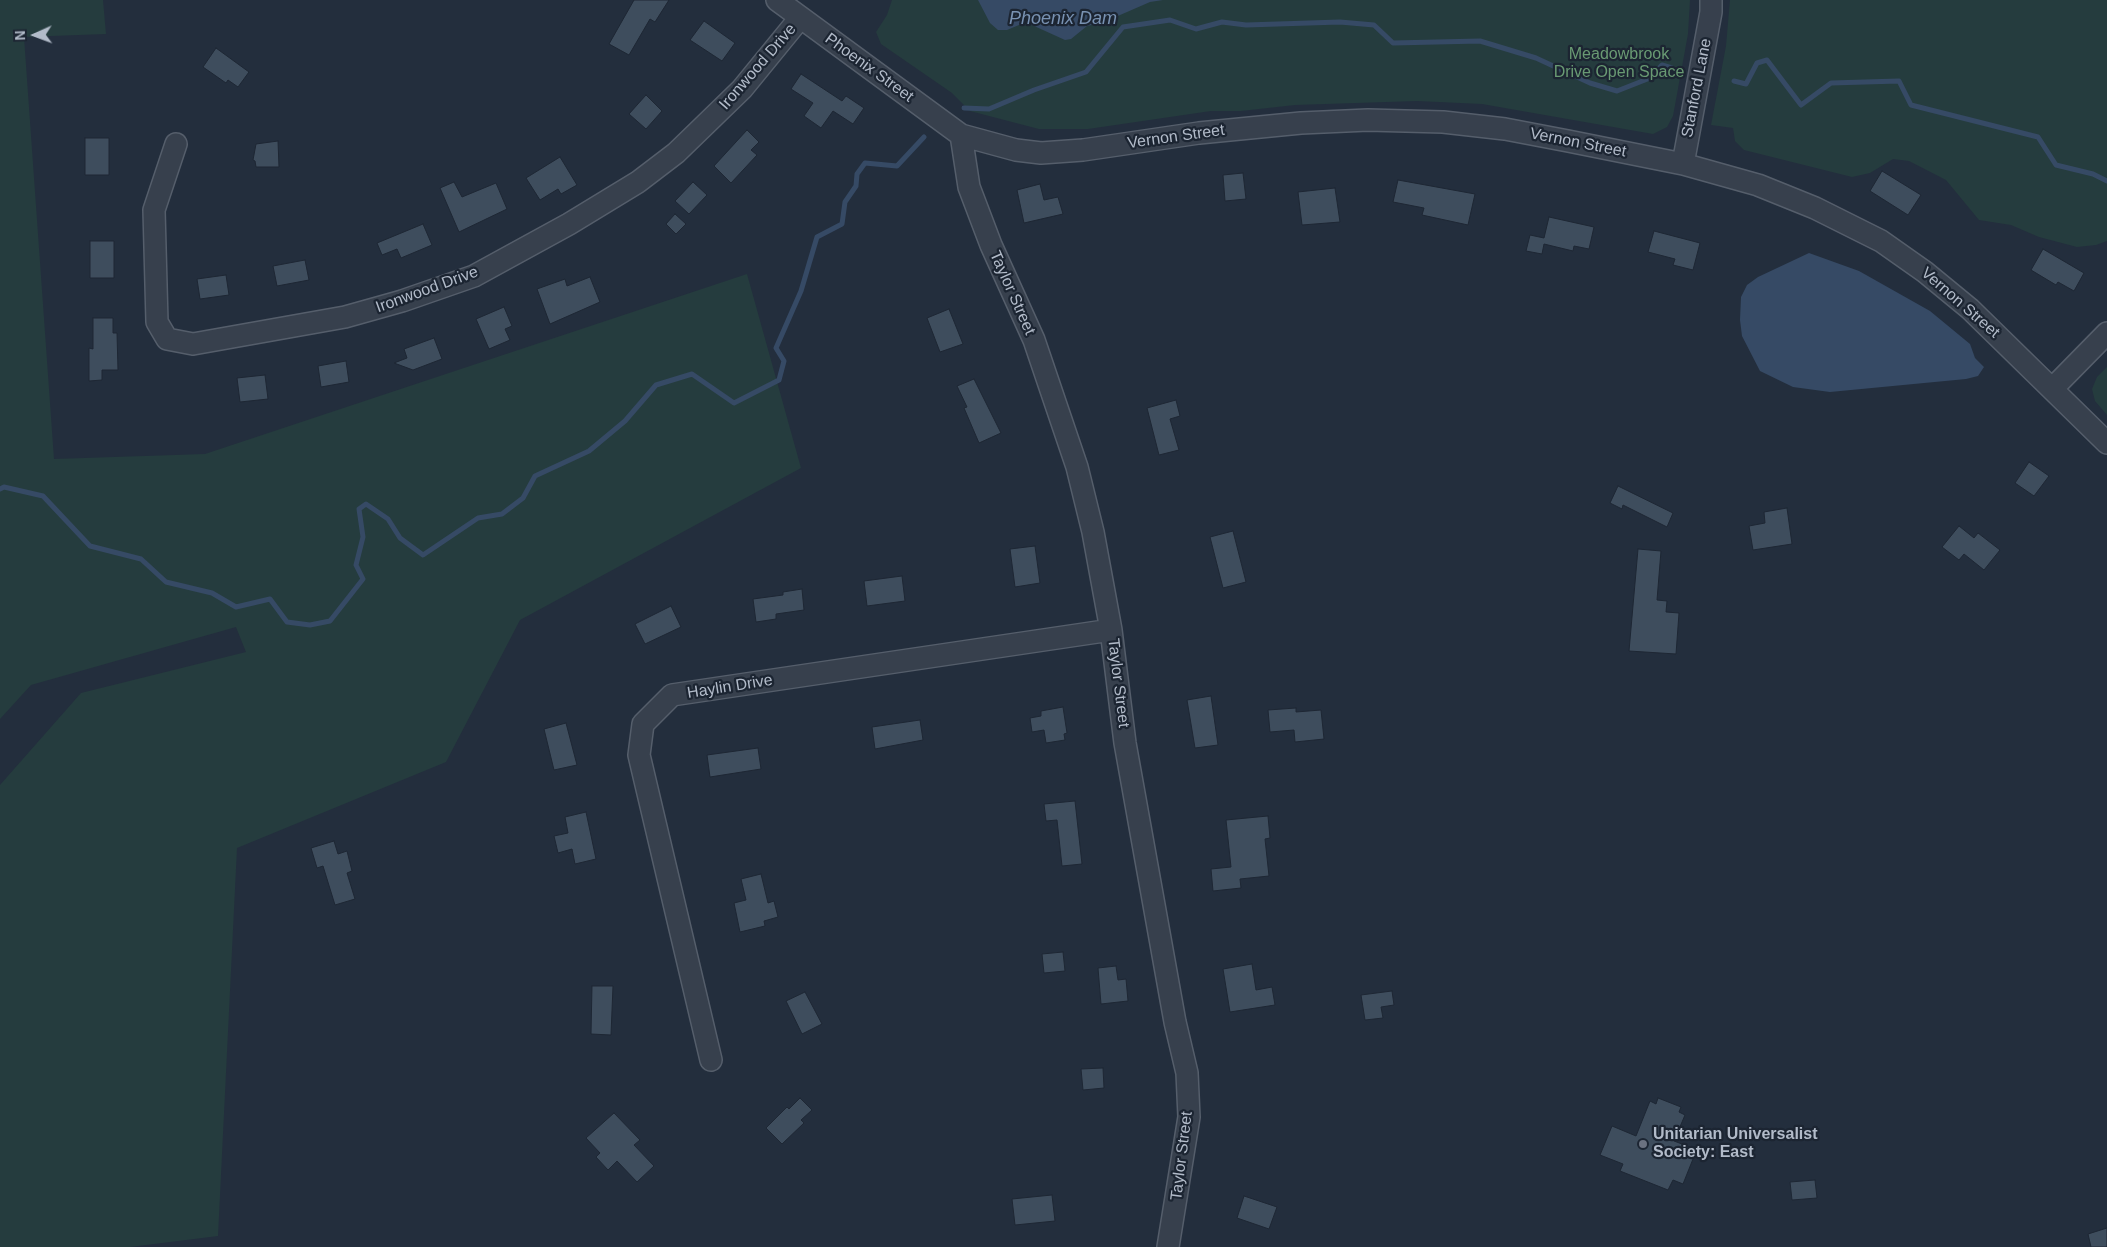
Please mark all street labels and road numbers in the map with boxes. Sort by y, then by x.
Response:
street label: Ironwood Drive [715,20,801,114]
street label: Phoenix Street [821,29,917,107]
street label: Stanford Lane [1678,37,1716,139]
street label: Vernon Street [1126,121,1226,153]
street label: Vernon Street [1528,124,1628,162]
street label: Taylor Street [985,248,1039,338]
street label: Ironwood Drive [373,263,481,317]
street label: Vernon Street [1917,264,2003,342]
street label: Taylor Street [1103,637,1133,729]
street label: Haylin Drive [686,671,774,703]
street label: Taylor Street [1167,1110,1197,1202]

